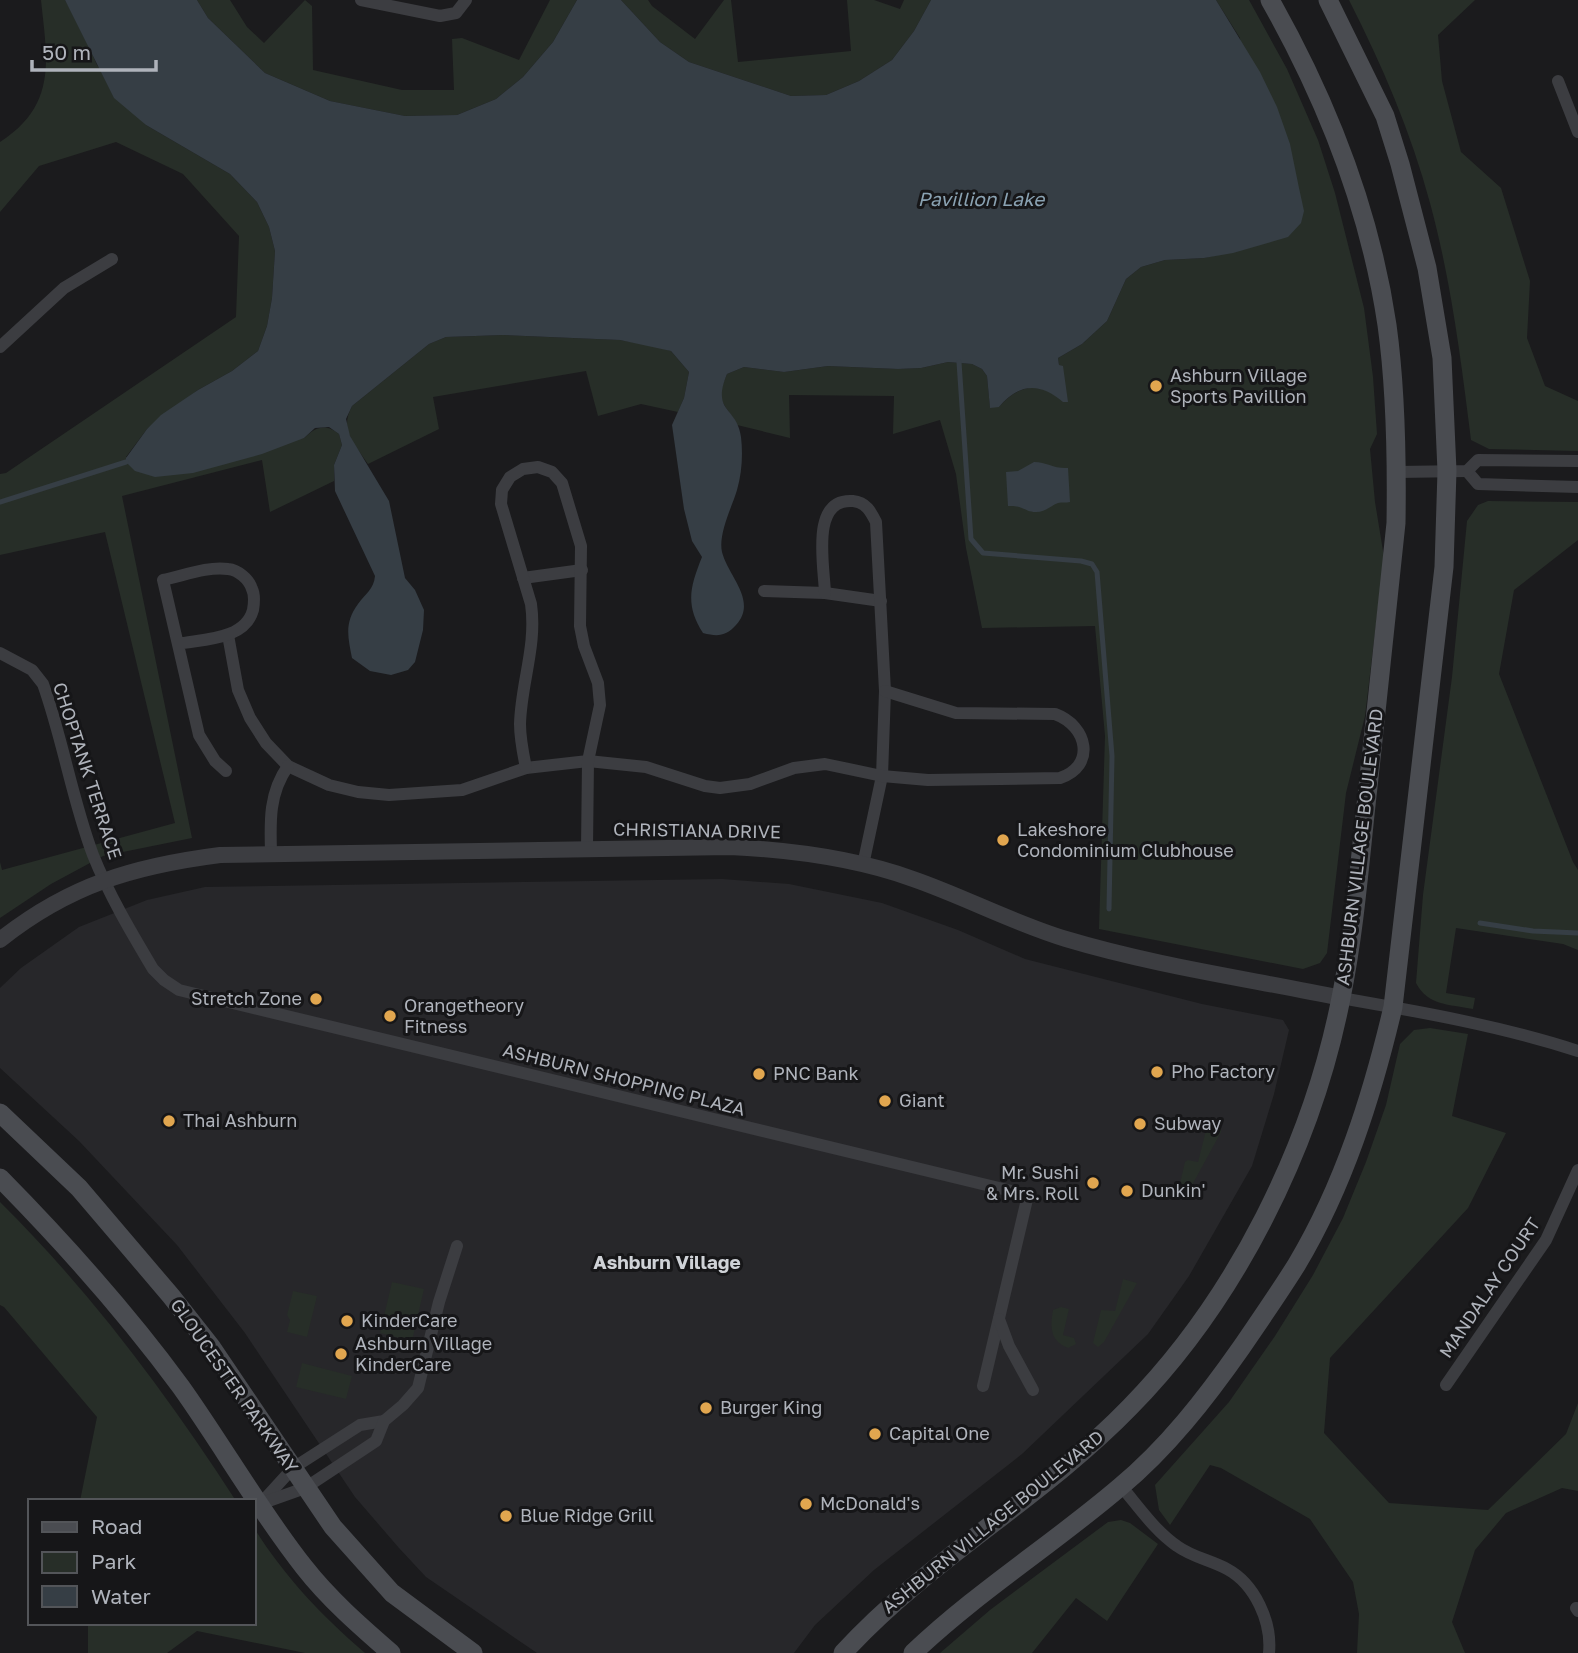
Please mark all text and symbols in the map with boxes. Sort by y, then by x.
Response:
scale bar [32,28,156,72]
text: 50 m [42,39,91,65]
water label: Pavillion Lake [918,187,1046,210]
place label: Ashburn Village Sports Pavillion [1170,364,1307,407]
marker: Ashburn Village Sports Pavillion [1148,378,1164,394]
street label: CHOPTANK TERRACE [49,679,127,862]
street label: ASHBURN VILLAGE BOULEVARD [1331,707,1387,986]
street label: CHRISTIANA DRIVE [613,818,781,842]
place label: Lakeshore Condominium Clubhouse [1017,818,1234,861]
marker: Lakeshore Condominium Clubhouse [995,832,1011,848]
place label: Stretch Zone [191,987,302,1009]
marker: Stretch Zone [308,991,324,1007]
place label: Orangetheory Fitness [404,994,524,1037]
marker: Orangetheory Fitness [382,1008,398,1024]
street label: ASHBURN SHOPPING PLAZA [501,1038,748,1120]
place label: Pho Factory [1171,1060,1275,1082]
place label: PNC Bank [773,1062,859,1084]
marker: Pho Factory [1149,1064,1165,1080]
marker: PNC Bank [751,1066,767,1082]
place label: Giant [899,1089,945,1111]
marker: Giant [877,1093,893,1109]
place label: Thai Ashburn [183,1109,297,1131]
place label: Subway [1154,1112,1221,1134]
marker: Thai Ashburn [161,1113,177,1129]
marker: Subway [1132,1116,1148,1132]
place label: Mr. Sushi & Mrs. Roll [986,1161,1079,1204]
marker: Mr. Sushi & Mrs. Roll [1085,1175,1101,1191]
place label: Dunkin' [1141,1179,1205,1201]
marker: Dunkin' [1119,1183,1135,1199]
street label: MANDALAY COURT [1434,1213,1544,1362]
district label: Ashburn Village [593,1250,741,1273]
street label: GLOUCESTER PARKWAY [166,1294,304,1477]
place label: KinderCare [361,1309,458,1331]
marker: KinderCare [339,1313,355,1329]
place label: Ashburn Village KinderCare [355,1332,492,1375]
marker: Ashburn Village KinderCare [333,1346,349,1362]
place label: Burger King [720,1396,822,1418]
marker: Burger King [698,1400,714,1416]
place label: Capital One [889,1422,990,1444]
street label: ASHBURN VILLAGE BOULEVARD [877,1425,1108,1617]
marker: Capital One [867,1426,883,1442]
place label: McDonald's [820,1492,920,1514]
marker: McDonald's [798,1496,814,1512]
legend [28,1499,256,1625]
place label: Blue Ridge Grill [520,1504,654,1526]
marker: Blue Ridge Grill [498,1508,514,1524]
text: Road [91,1513,142,1539]
text: Park [91,1548,137,1574]
text: Water [91,1583,151,1609]

